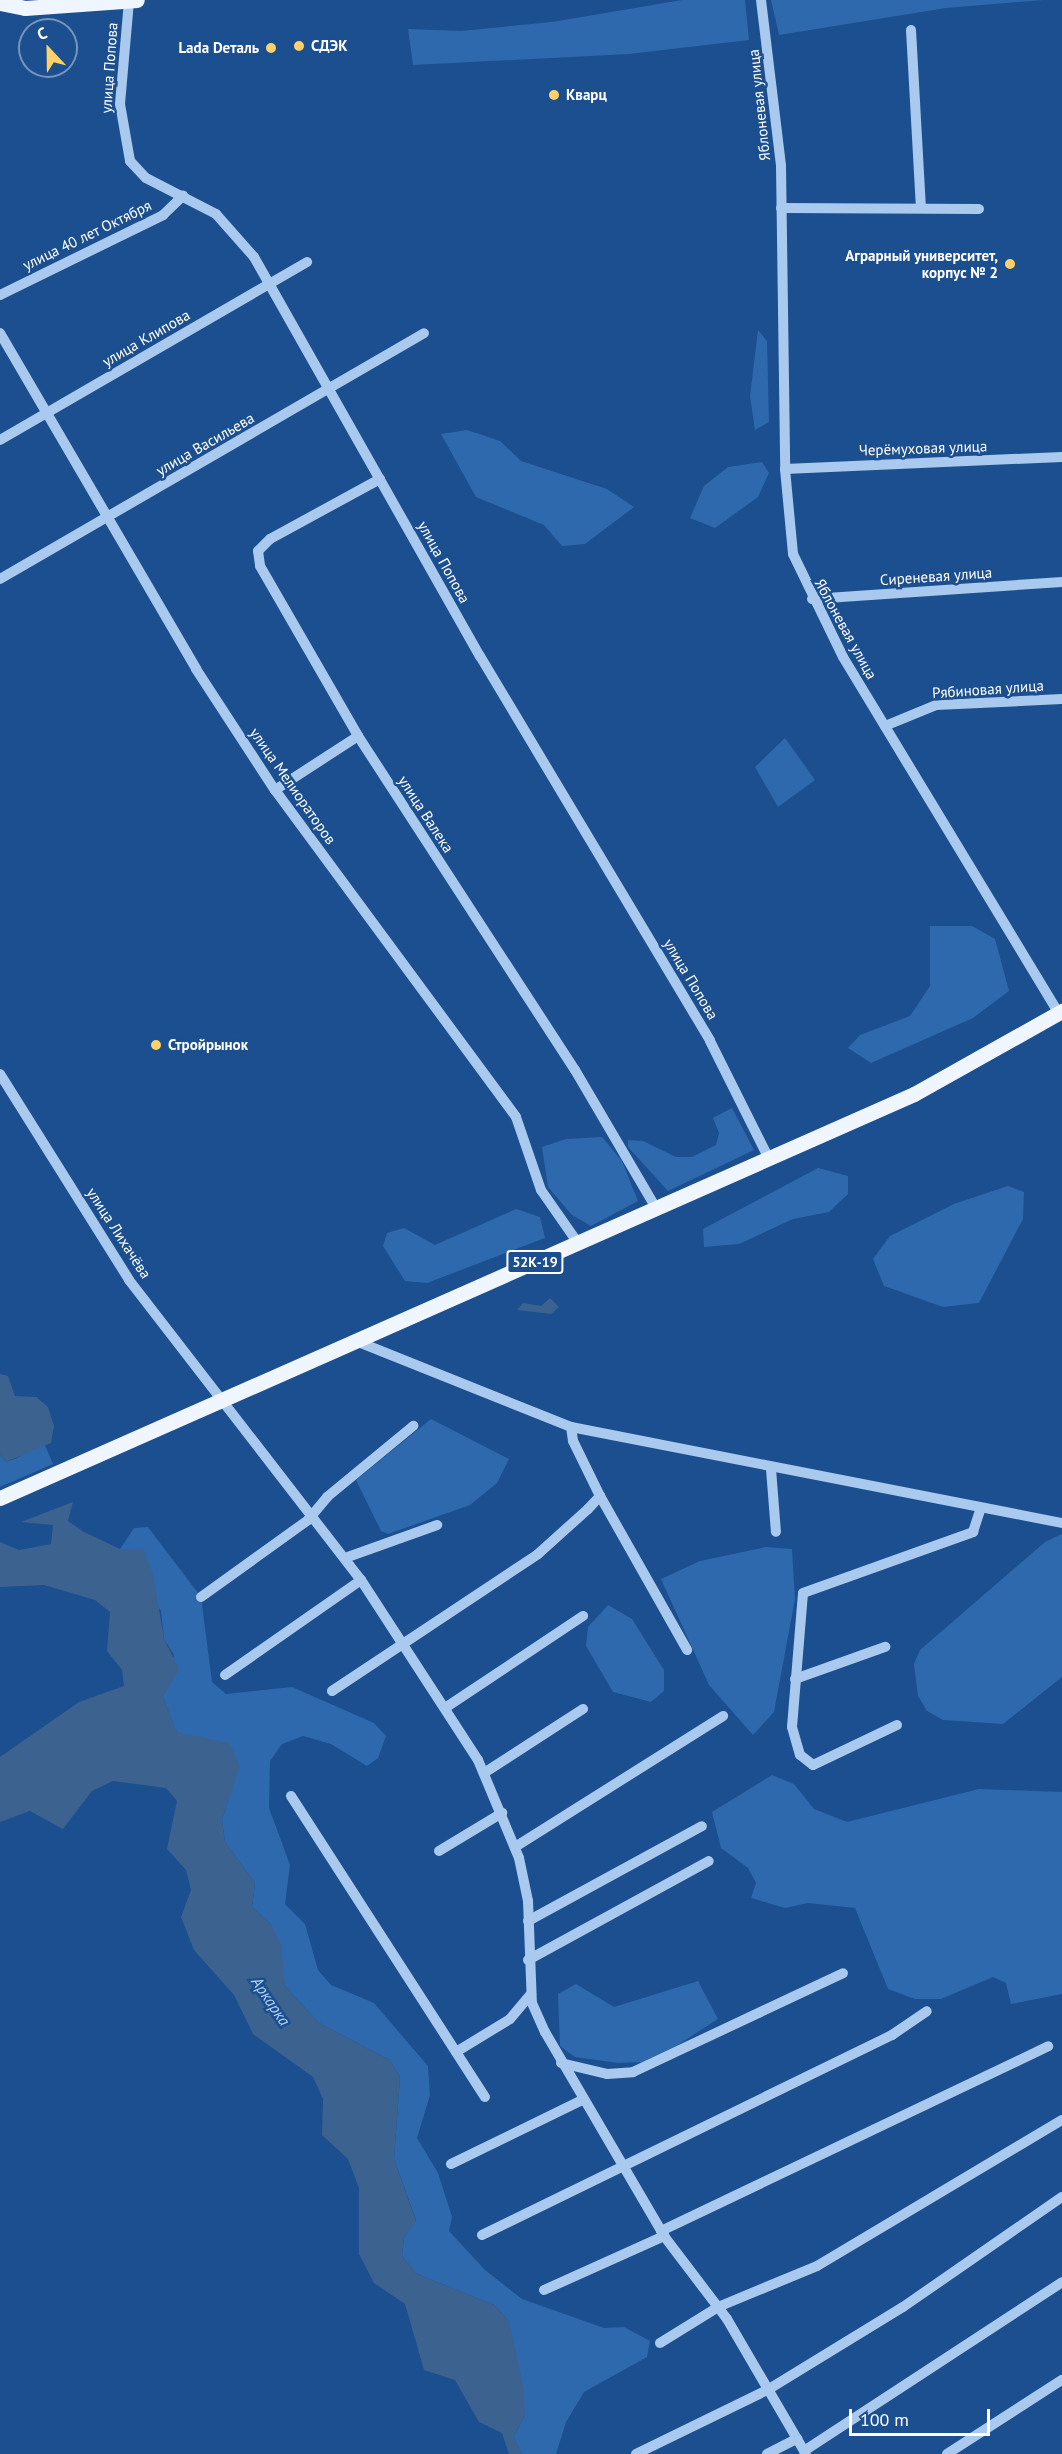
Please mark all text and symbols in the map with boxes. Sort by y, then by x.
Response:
north arrow [18,18,78,78]
text: С [34,22,50,44]
street label: улица Попова [97,22,121,114]
place label: СДЭК [311,37,347,55]
place label: Lada Dеталь [178,39,259,57]
marker: СДЭК [292,39,306,53]
marker: Lada Dеталь [264,41,278,55]
street label: Яблоневая улица [744,48,774,162]
place label: Кварц [566,86,607,104]
marker: Кварц [547,88,561,102]
street label: улица 40 лет Октября [19,196,155,274]
place label: Аграрный университет, корпус № 2 [845,246,998,281]
marker: Аграрный университет, корпус № 2 [1003,257,1017,271]
street label: улица Клипова [99,306,193,370]
street label: улица Васильева [153,409,257,479]
street label: Черёмуховая улица [858,437,988,459]
street label: улица Попова [414,518,474,606]
street label: Сиреневая улица [879,563,993,589]
street label: Яблоневая улица [811,576,881,682]
street label: Рябиновая улица [932,676,1044,702]
street label: улица Мелиораторов [246,724,340,848]
street label: улица Валека [394,772,458,856]
street label: улица Попова [660,935,722,1023]
place label: Стройрынок [168,1036,248,1054]
marker: Стройрынок [149,1038,163,1052]
street label: улица Лихачёва [83,1184,155,1282]
road number: 52К-19 [505,1251,565,1273]
water label: Аркарка [248,1973,294,2029]
scale bar [852,2397,993,2435]
text: 100 m [860,2408,909,2431]

